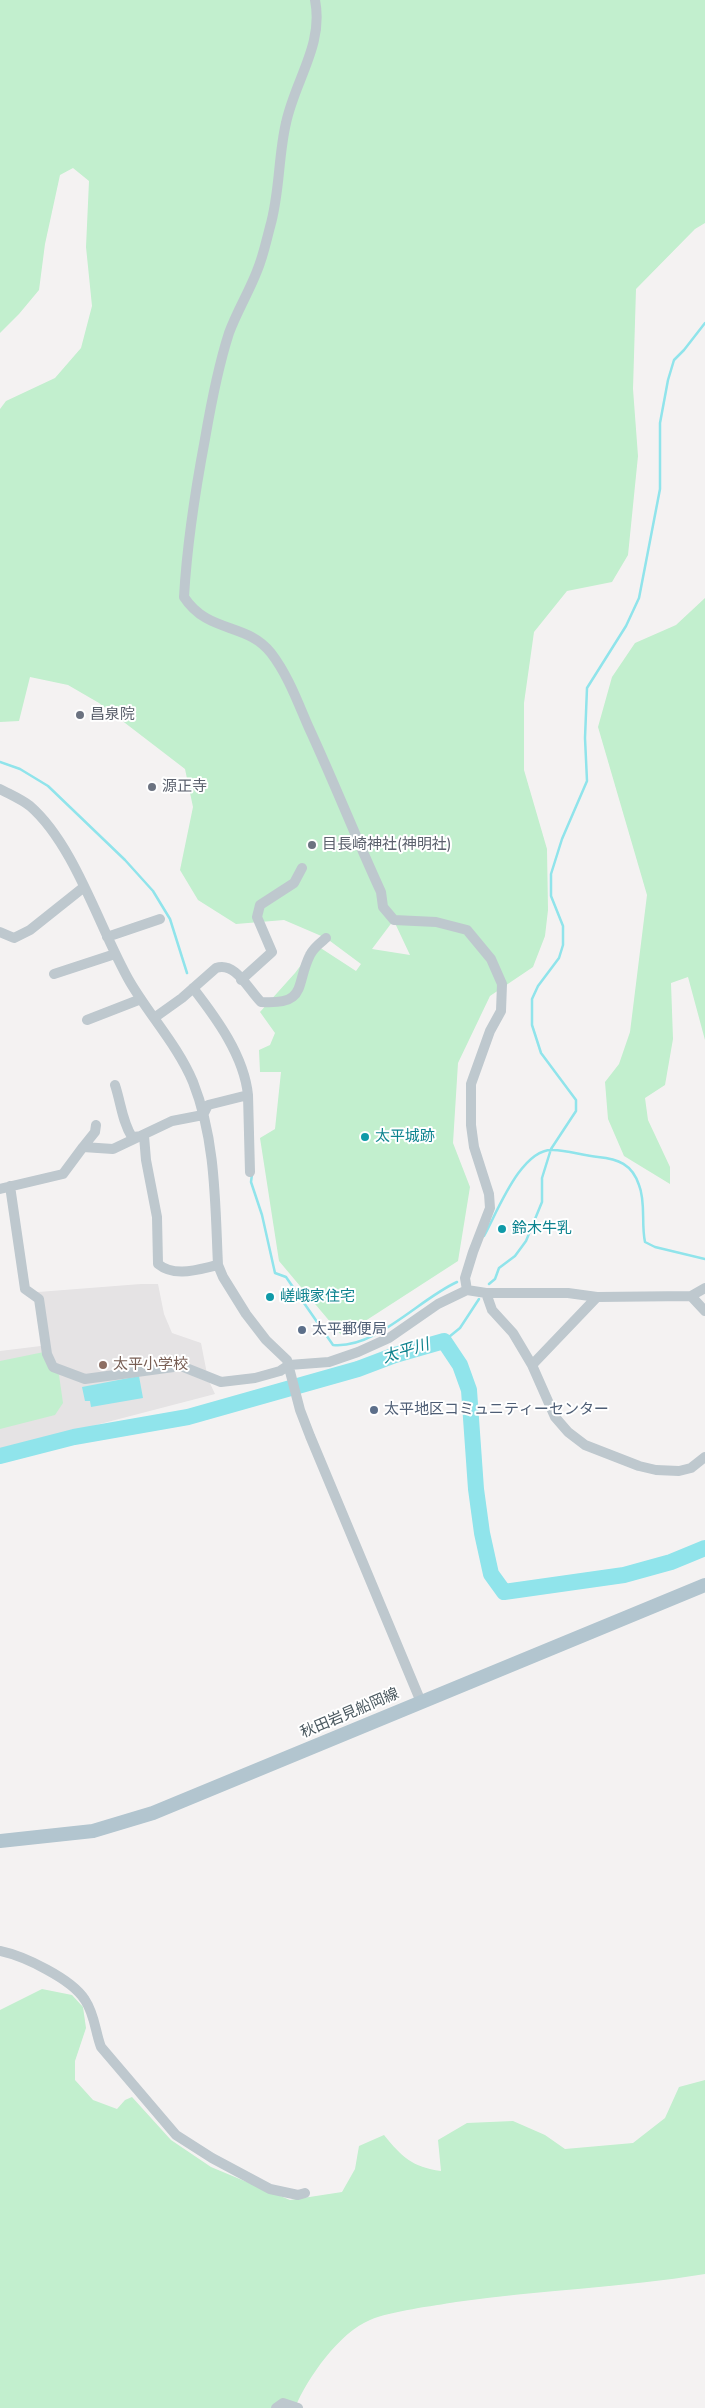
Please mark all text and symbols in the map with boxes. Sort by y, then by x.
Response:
place label: 昌泉院 [90,706,135,724]
marker: 昌泉院 [74,709,86,721]
place label: 源正寺 [162,778,207,796]
marker: 源正寺 [146,781,158,793]
place label: 目長崎神社(神明社) [322,836,452,854]
marker: 目長崎神社(神明社) [306,839,318,851]
place label: 太平城跡 [375,1128,435,1146]
marker: 太平城跡 [359,1131,371,1143]
place label: 鈴木牛乳 [512,1220,572,1238]
marker: 鈴木牛乳 [496,1223,508,1235]
place label: 嵯峨家住宅 [280,1288,355,1306]
marker: 嵯峨家住宅 [264,1291,276,1303]
place label: 太平郵便局 [312,1321,387,1339]
marker: 太平郵便局 [296,1324,308,1336]
water label: 太平川 [380,1336,432,1368]
place label: 太平小学校 [113,1356,188,1374]
marker: 太平小学校 [97,1359,109,1371]
place label: 太平地区コミュニティーセンター [384,1401,609,1419]
marker: 太平地区コミュニティーセンター [368,1404,380,1416]
street label: 秋田岩見船岡線 [298,1685,402,1743]

